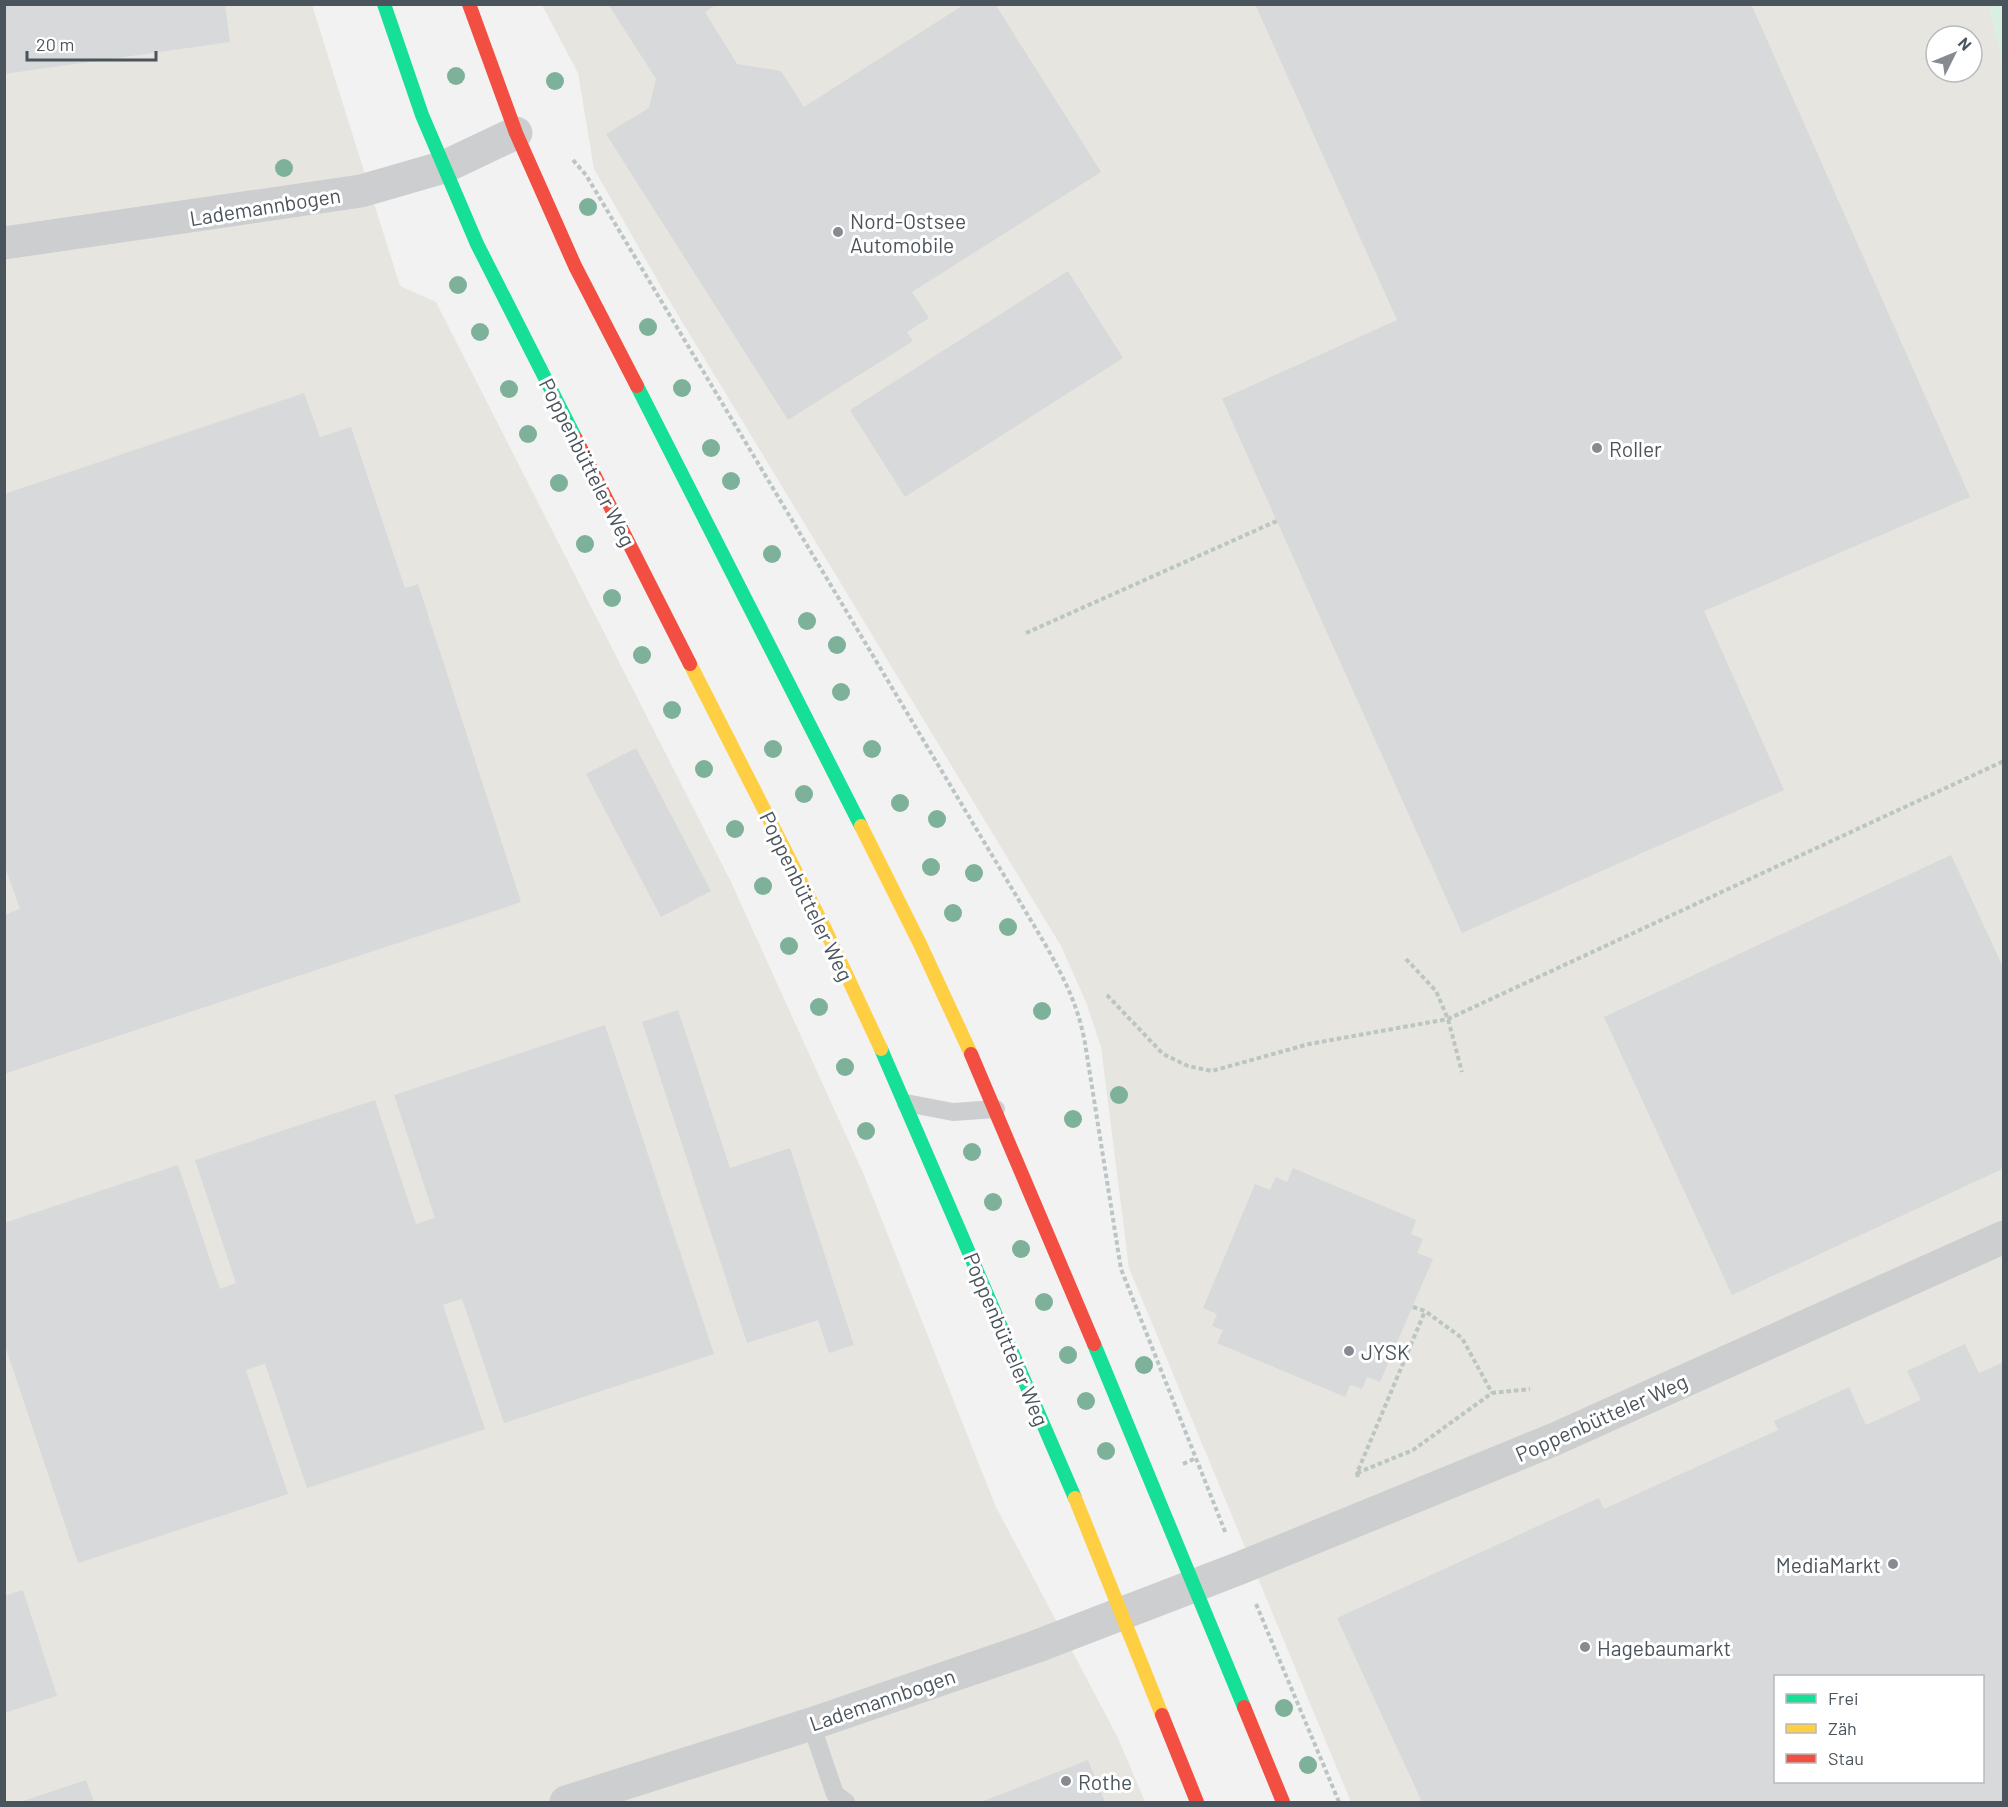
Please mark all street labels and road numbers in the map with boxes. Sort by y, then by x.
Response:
street label: Lademannbogen [188,182,342,230]
street label: Poppenbütteler Weg [535,374,641,550]
street label: Poppenbütteler Weg [755,807,859,985]
street label: Poppenbütteler Weg [959,1249,1055,1429]
street label: Poppenbütteler Weg [1511,1368,1691,1466]
street label: Lademannbogen [806,1662,958,1736]

